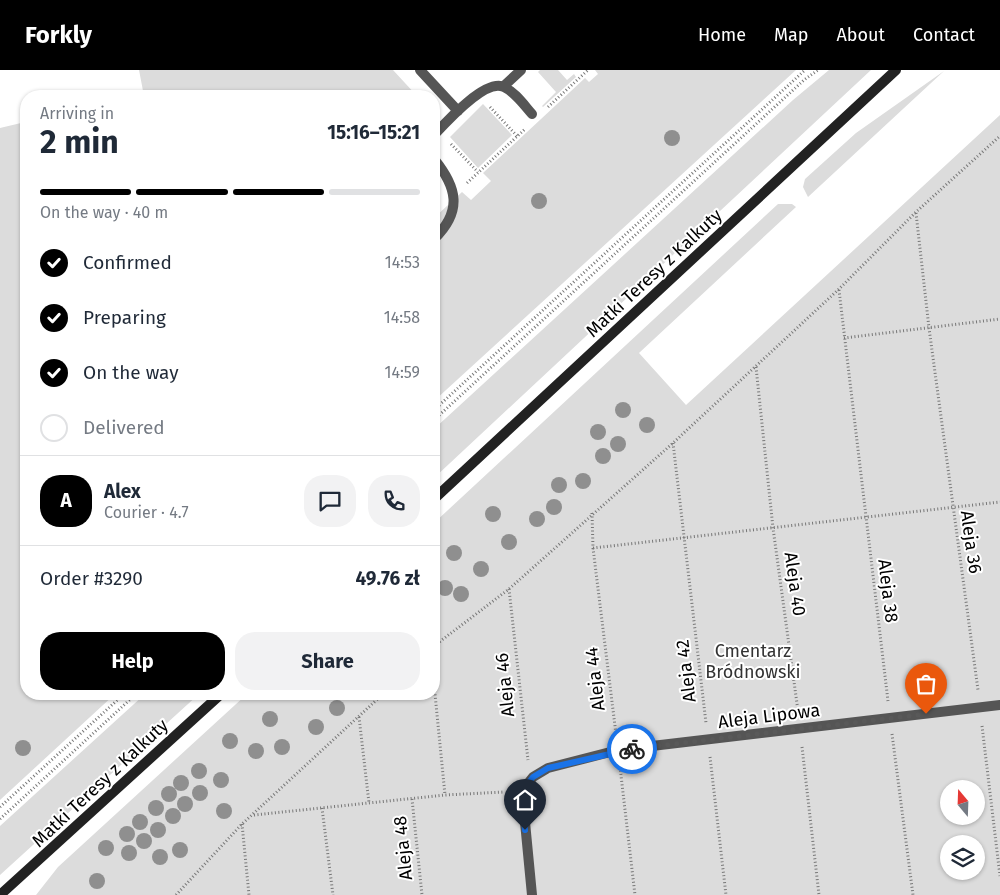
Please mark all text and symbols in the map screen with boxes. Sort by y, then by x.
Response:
text: Forkly [25,21,92,49]
text: Home [698,24,746,46]
text: Map [774,24,808,46]
text: About [836,24,885,46]
text: Contact [913,24,975,46]
text: Arriving in [40,104,114,123]
text: 15:16–15:21 [327,121,420,144]
text: 2 min [40,123,119,161]
text: On the way · 40 m [40,203,168,222]
street label: Matki Teresy z Kalkuty [581,204,727,342]
icon: check [40,249,68,277]
text: Confirmed [83,251,172,274]
text: 14:53 [385,253,420,272]
icon: check [40,304,68,332]
text: Preparing [83,306,166,329]
text: 14:58 [384,308,420,327]
icon: check [40,359,68,387]
text: On the way [83,361,179,384]
text: 14:59 [384,363,420,382]
text: Delivered [83,416,165,439]
button: chat [304,475,356,527]
button: phone [368,475,420,527]
text: Alex [104,480,141,503]
text: A [60,489,72,512]
text: Courier · 4.7 [104,503,189,522]
street label: Aleja 36 [956,509,986,575]
street label: Aleja 40 [780,551,810,617]
street label: Aleja 38 [873,558,903,624]
text: Order #3290 [40,567,143,590]
text: 49.76 zł [355,567,420,590]
button: Help [40,632,225,690]
button: Share [235,632,420,690]
street label: Aleja 42 [671,638,701,704]
park label: Cmentarz Bródnowski [705,640,801,683]
street label: Aleja 44 [580,645,610,712]
street label: Aleja 46 [491,652,519,718]
pin [905,663,947,714]
icon: bag [912,670,940,698]
street label: Aleja Lipowa [717,699,821,733]
street label: Matki Teresy z Kalkuty [27,714,173,852]
courier [607,724,657,774]
icon: bike [618,735,646,763]
pin [504,779,546,830]
north arrow [940,780,985,825]
map controls [940,780,985,880]
icon: home [511,786,539,814]
street label: Aleja 48 [389,815,417,881]
button: layers [940,835,985,880]

